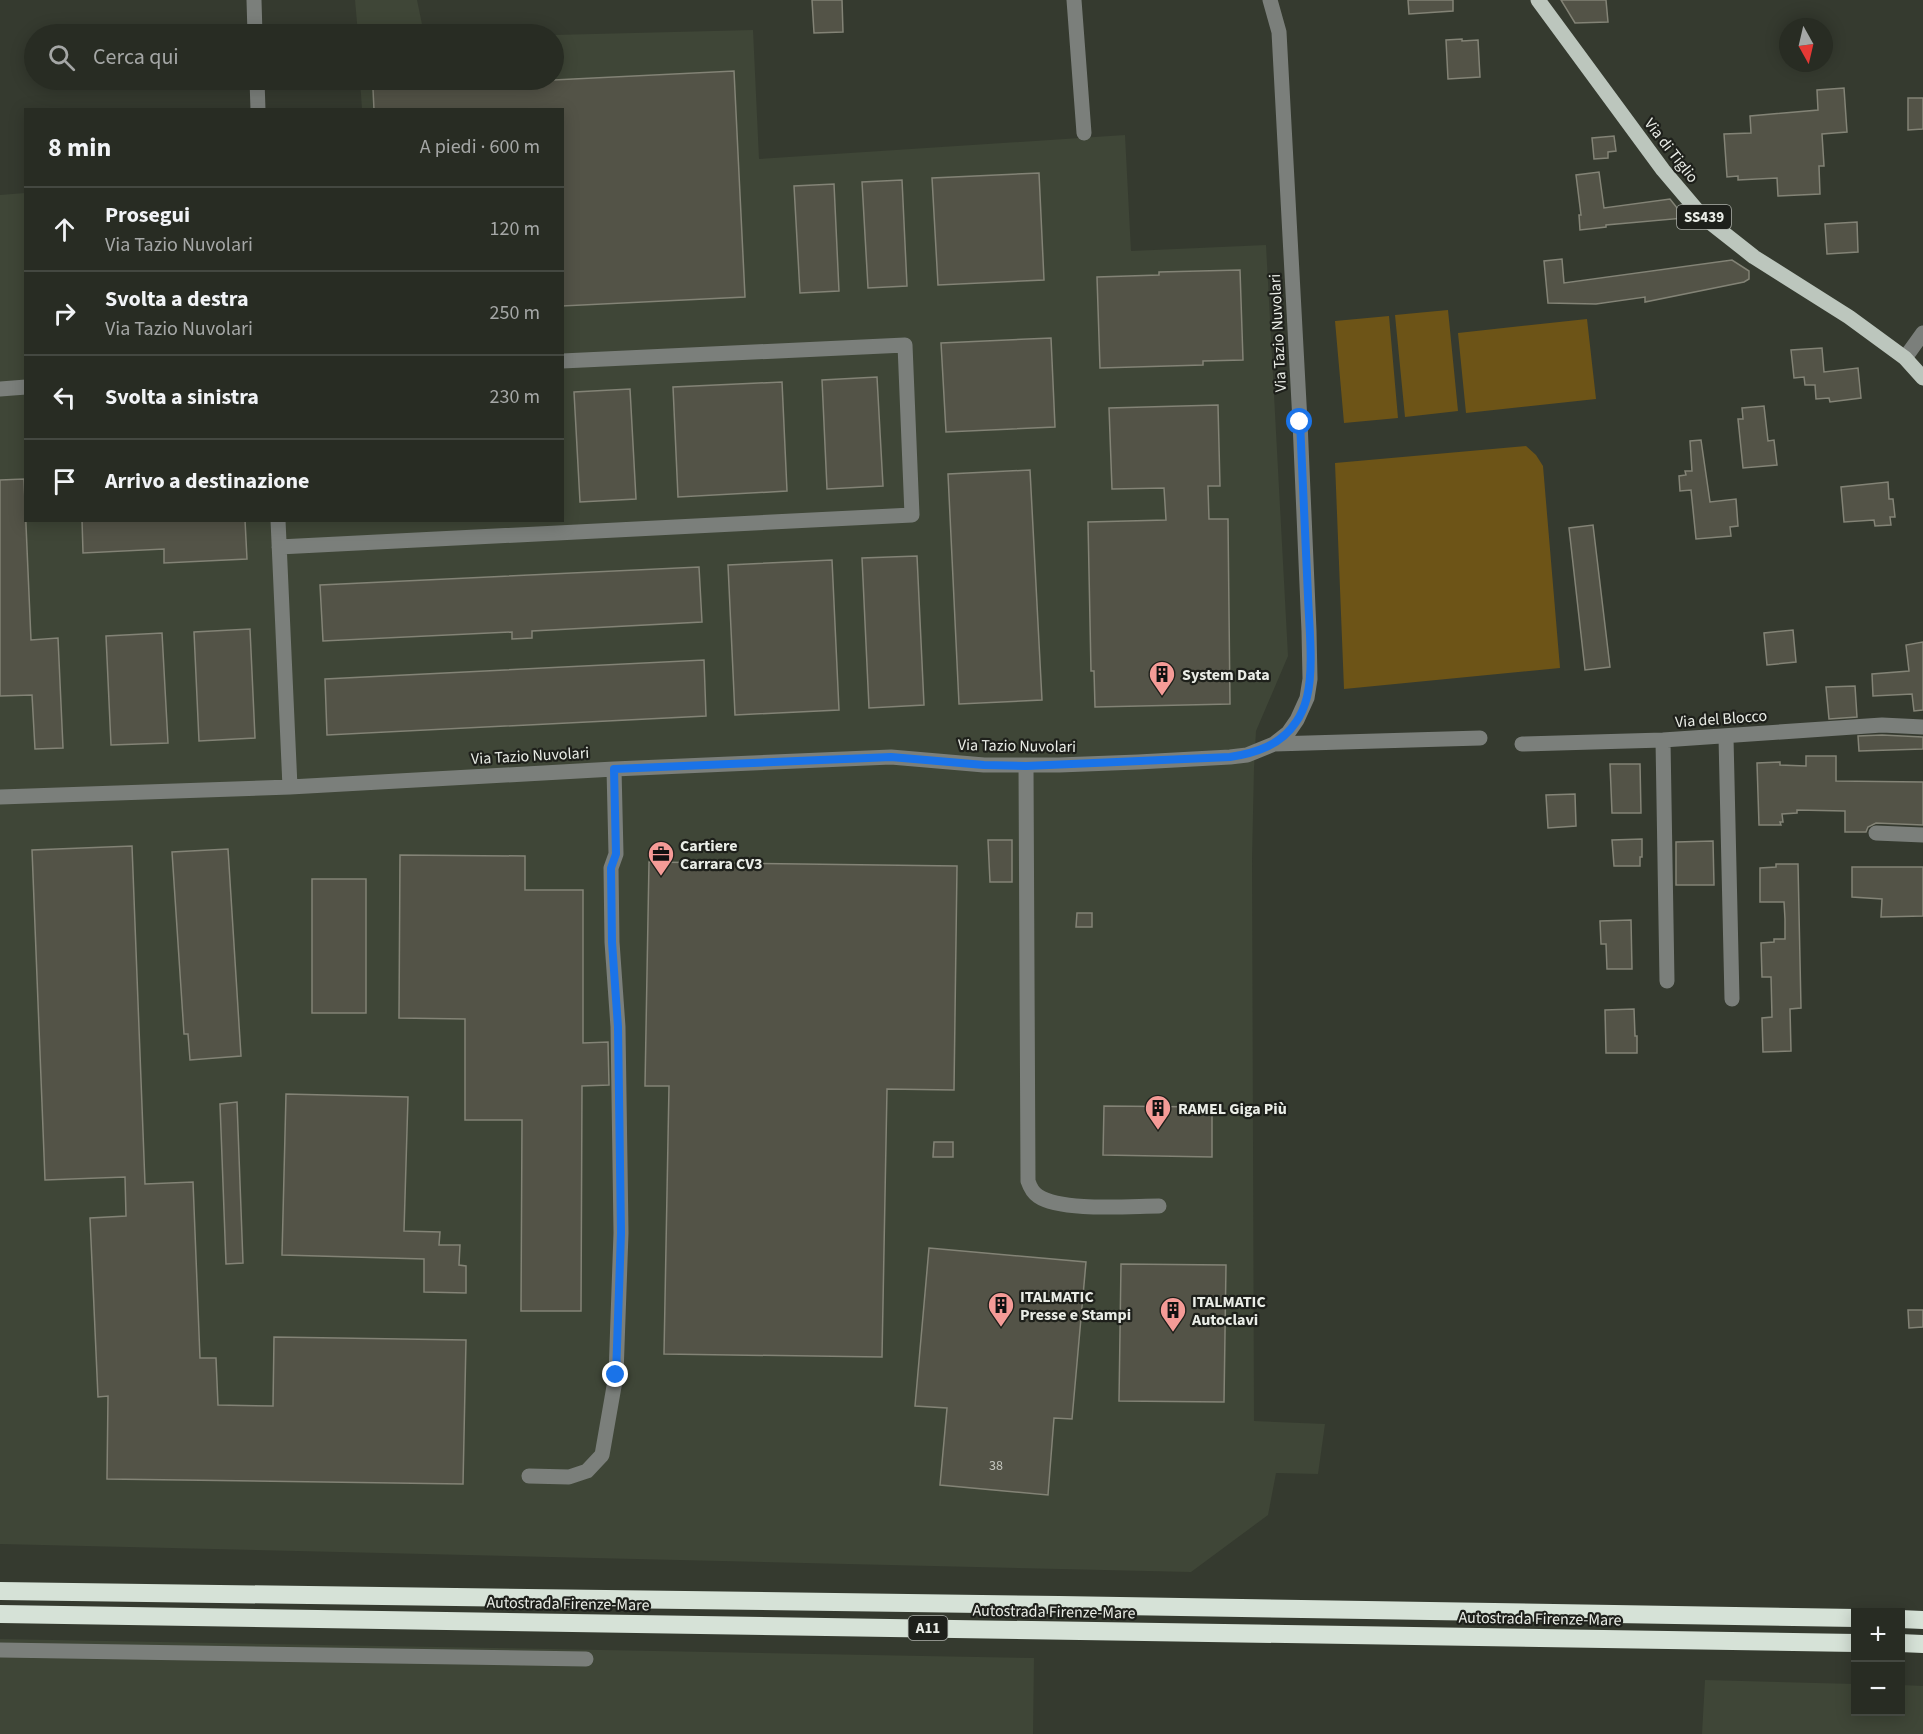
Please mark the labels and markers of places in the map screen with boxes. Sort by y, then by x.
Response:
building icon: System Data [1147,659,1177,697]
place label: System Data [1182,664,1270,686]
place label: Cartiere Carrara CV3 [680,835,763,875]
office icon: Cartiere Carrara CV3 [646,839,676,877]
building icon: RAMEL Giga Più [1143,1093,1173,1131]
place label: RAMEL Giga Più [1178,1098,1287,1120]
place label: ITALMATIC Presse e Stampi [1020,1286,1131,1326]
building icon: ITALMATIC Presse e Stampi [986,1290,1016,1328]
place label: ITALMATIC Autoclavi [1191,1291,1266,1331]
building icon: ITALMATIC Autoclavi [1158,1295,1188,1333]

